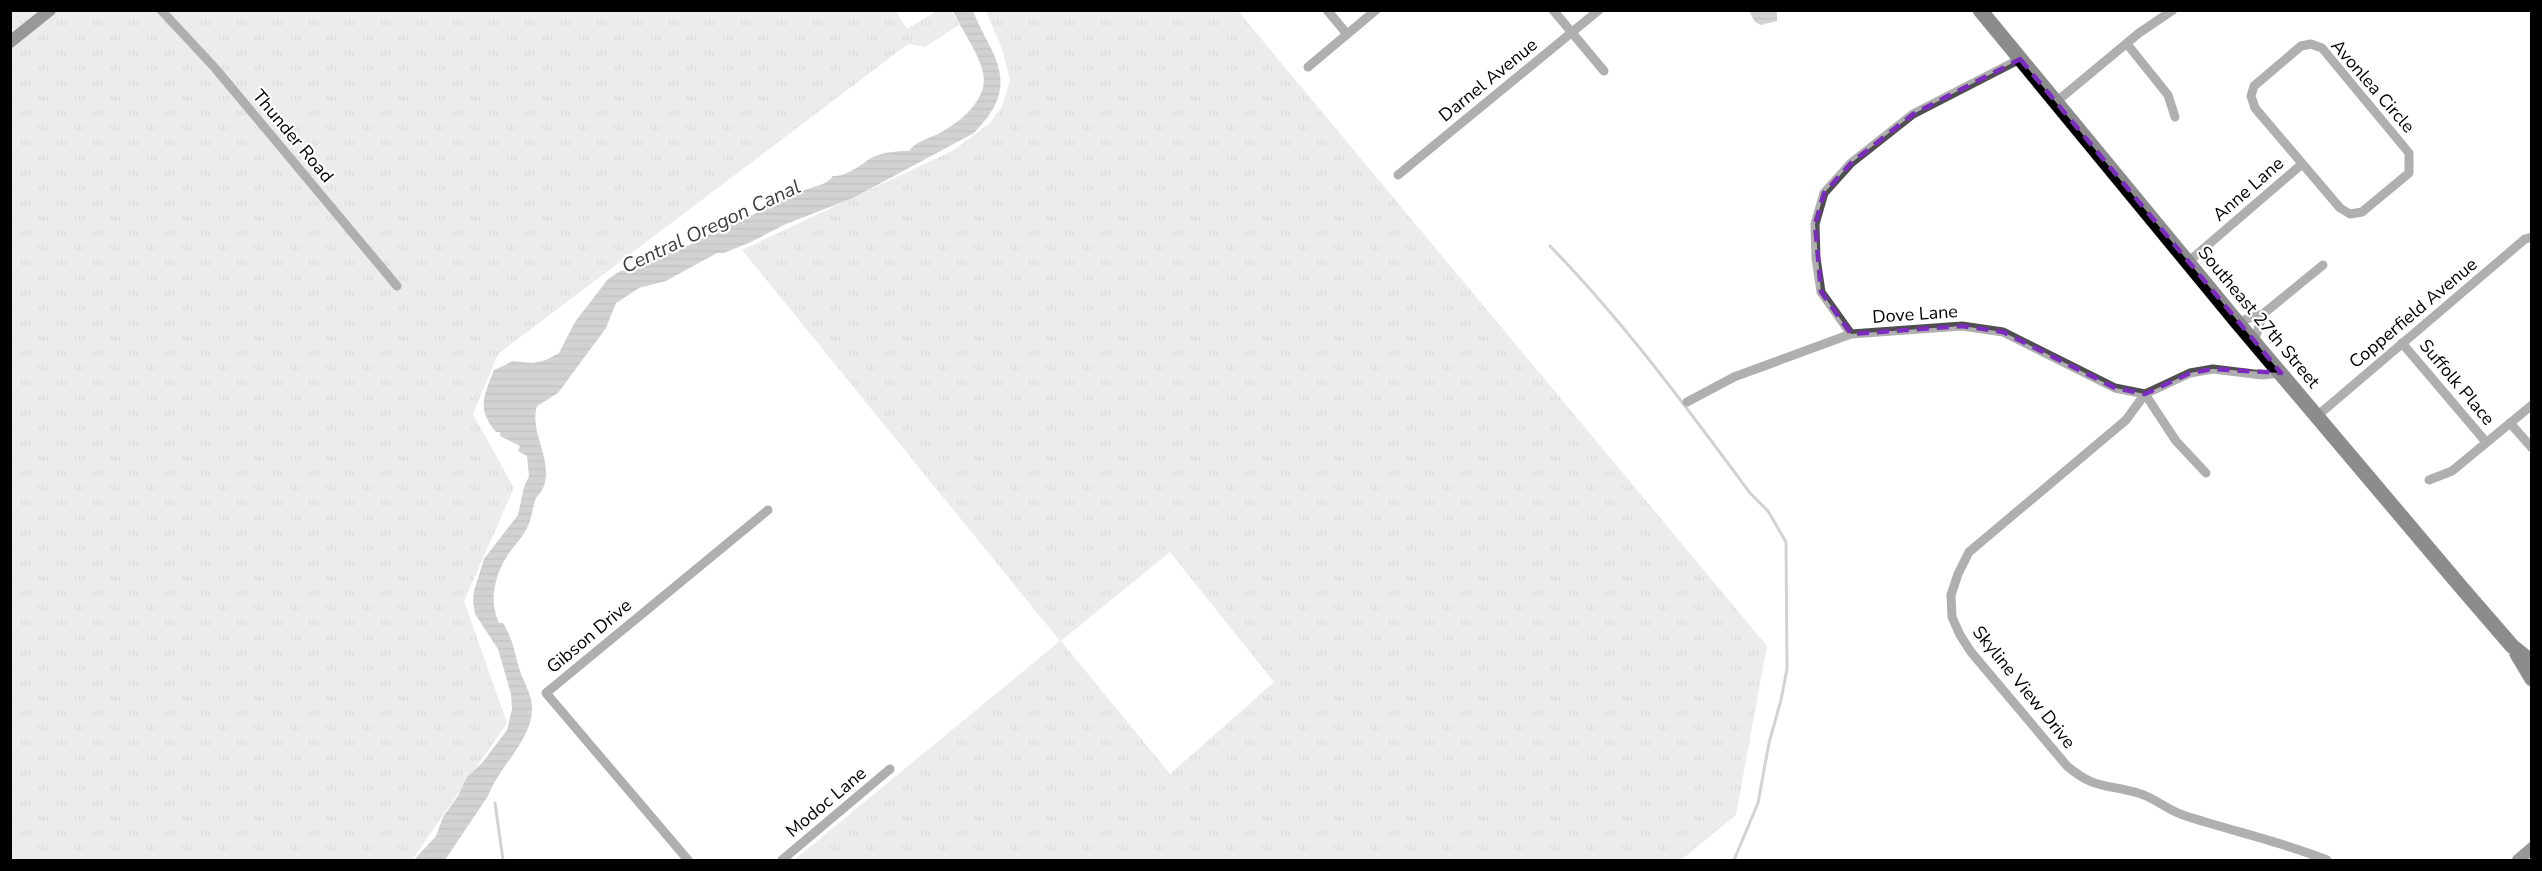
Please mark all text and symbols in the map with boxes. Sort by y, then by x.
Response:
street label: Darnel Avenue [1434,33,1542,127]
street label: Avonlea Circle [2326,34,2420,138]
street label: Thunder Road [247,84,339,188]
street label: Anne Lane [2207,151,2289,227]
water label: Central Oregon Canal [617,173,805,280]
street label: Southeast 27th Street [2193,241,2326,393]
street label: Copperfield Avenue [2344,252,2482,374]
street label: Dove Lane [1871,299,1959,329]
street label: Suffolk Place [2414,334,2500,430]
street label: Gibson Drive [541,593,637,679]
street label: Skyline View Drive [1967,621,2081,753]
street label: Modoc Lane [781,761,871,843]

